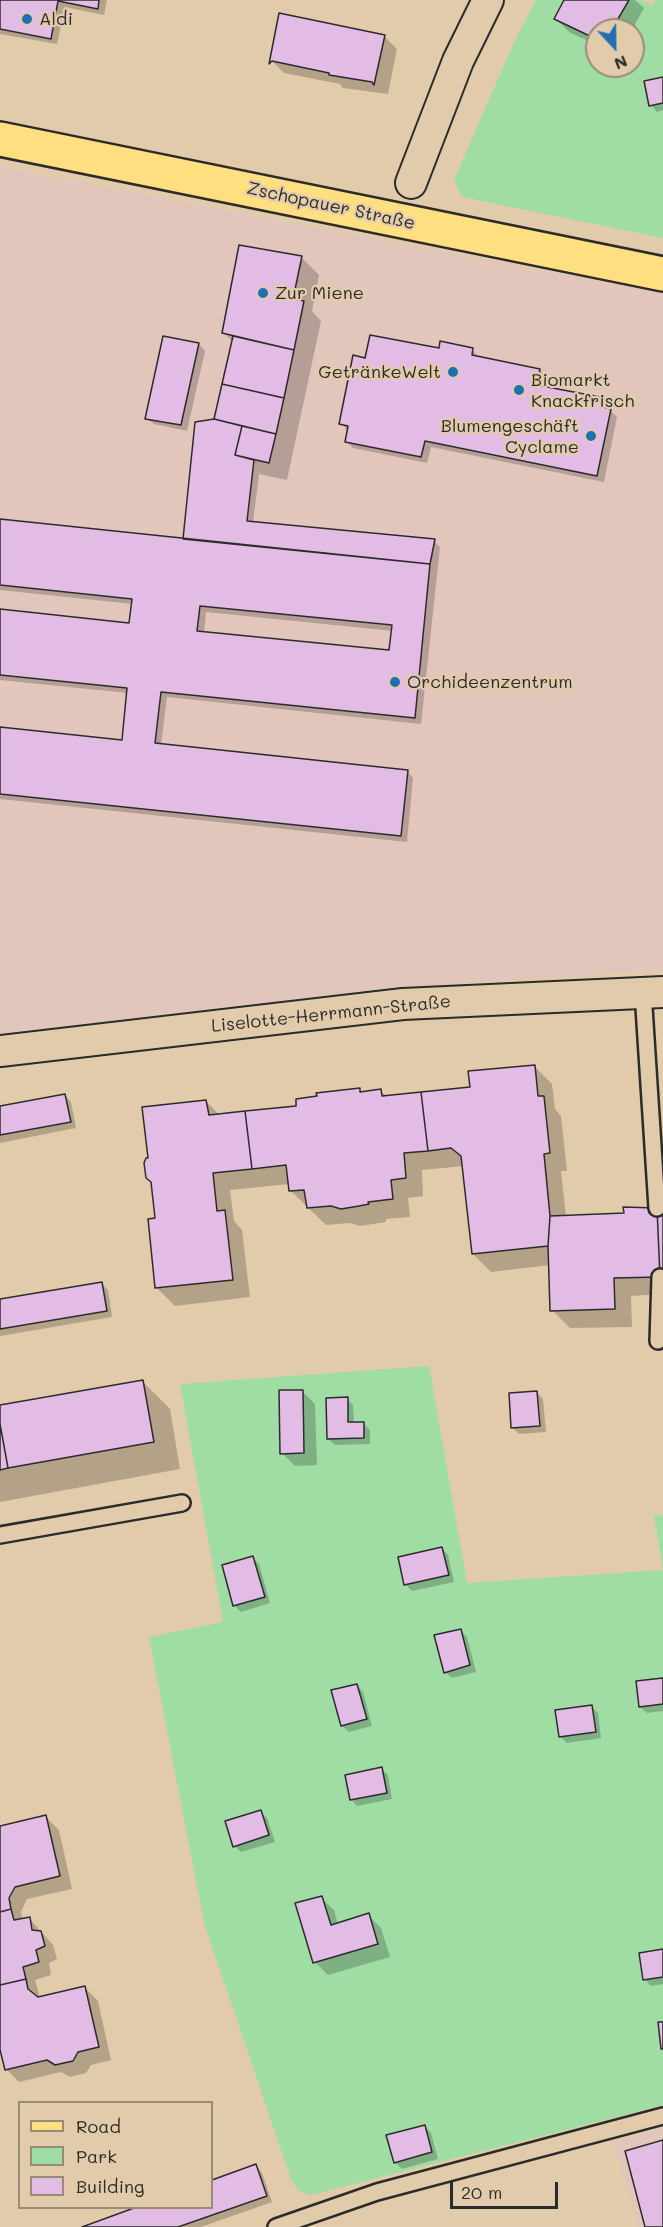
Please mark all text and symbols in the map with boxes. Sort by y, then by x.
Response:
place label: Aldi [39,8,73,30]
marker: Aldi [20,12,34,26]
north arrow [585,18,645,78]
text: N [612,51,631,75]
street label: Zschopauer Straße [245,178,417,234]
place label: Zur Miene [275,282,364,304]
marker: Zur Miene [256,286,270,300]
place label: GetränkeWelt [318,361,441,383]
marker: GetränkeWelt [446,365,460,379]
place label: Biomarkt Knackfrisch [531,369,634,412]
marker: Biomarkt Knackfrisch [512,383,526,397]
place label: Blumengeschäft Cyclame [441,415,579,458]
marker: Blumengeschäft Cyclame [584,429,598,443]
place label: Orchideenzentrum [407,671,572,693]
marker: Orchideenzentrum [388,675,402,689]
street label: Liselotte-Herrmann-Straße [210,991,452,1037]
legend [18,2101,213,2209]
text: Road [76,2114,121,2138]
text: Park [76,2144,117,2168]
scale bar [453,2170,561,2208]
text: Building [76,2174,144,2198]
text: 20 m [461,2180,502,2204]

